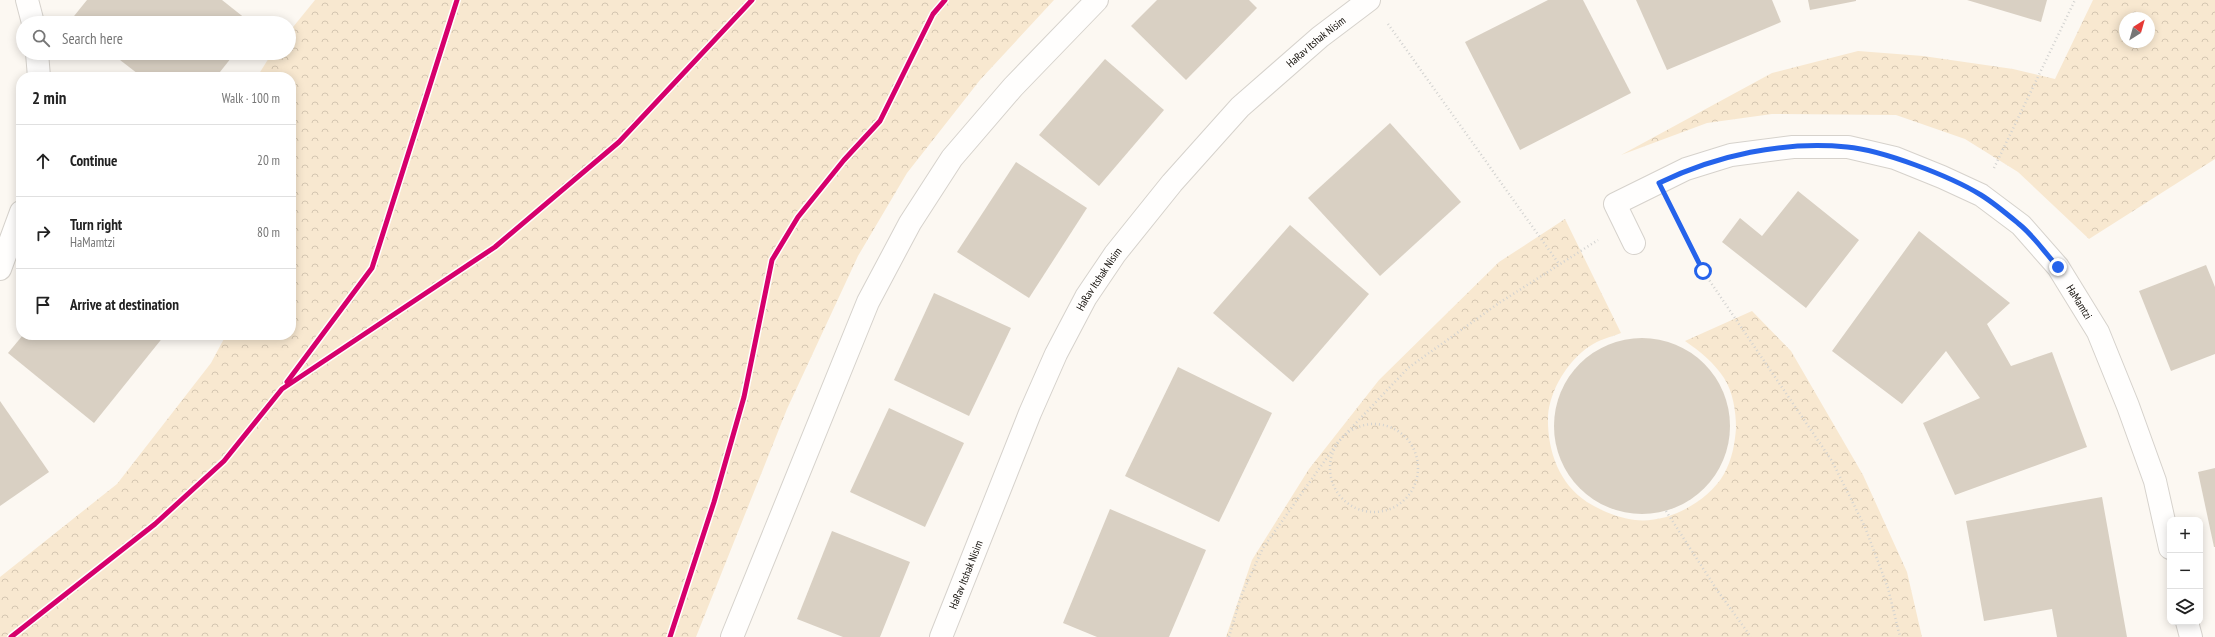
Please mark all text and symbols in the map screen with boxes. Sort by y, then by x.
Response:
north arrow [2119,12,2155,48]
street label: HaRav Itshak Nisim [1283,13,1348,70]
search box [16,16,296,60]
icon: search [30,27,52,49]
text: Search here [62,29,123,48]
text: 2 min [32,87,66,109]
text: Walk · 100 m [222,90,280,107]
icon: ahead [32,150,54,172]
text: Continue [70,151,117,170]
text: 20 m [257,152,280,169]
text: Turn right [70,215,122,234]
icon: right [32,222,54,244]
text: 80 m [257,224,280,241]
text: HaMamtzi [70,234,115,251]
street label: HaRav Itshak Nisim [1073,244,1125,313]
route end [2049,258,2067,276]
route start [1694,262,1712,280]
street label: HaMamtzi [2063,282,2095,322]
icon: arrive [32,294,54,316]
text: Arrive at destination [70,295,179,314]
map controls [2167,517,2203,625]
button: + [2167,517,2203,553]
street label: HaRav Itshak Nisim [946,538,986,611]
button: − [2167,553,2203,589]
button: layers [2167,589,2203,625]

